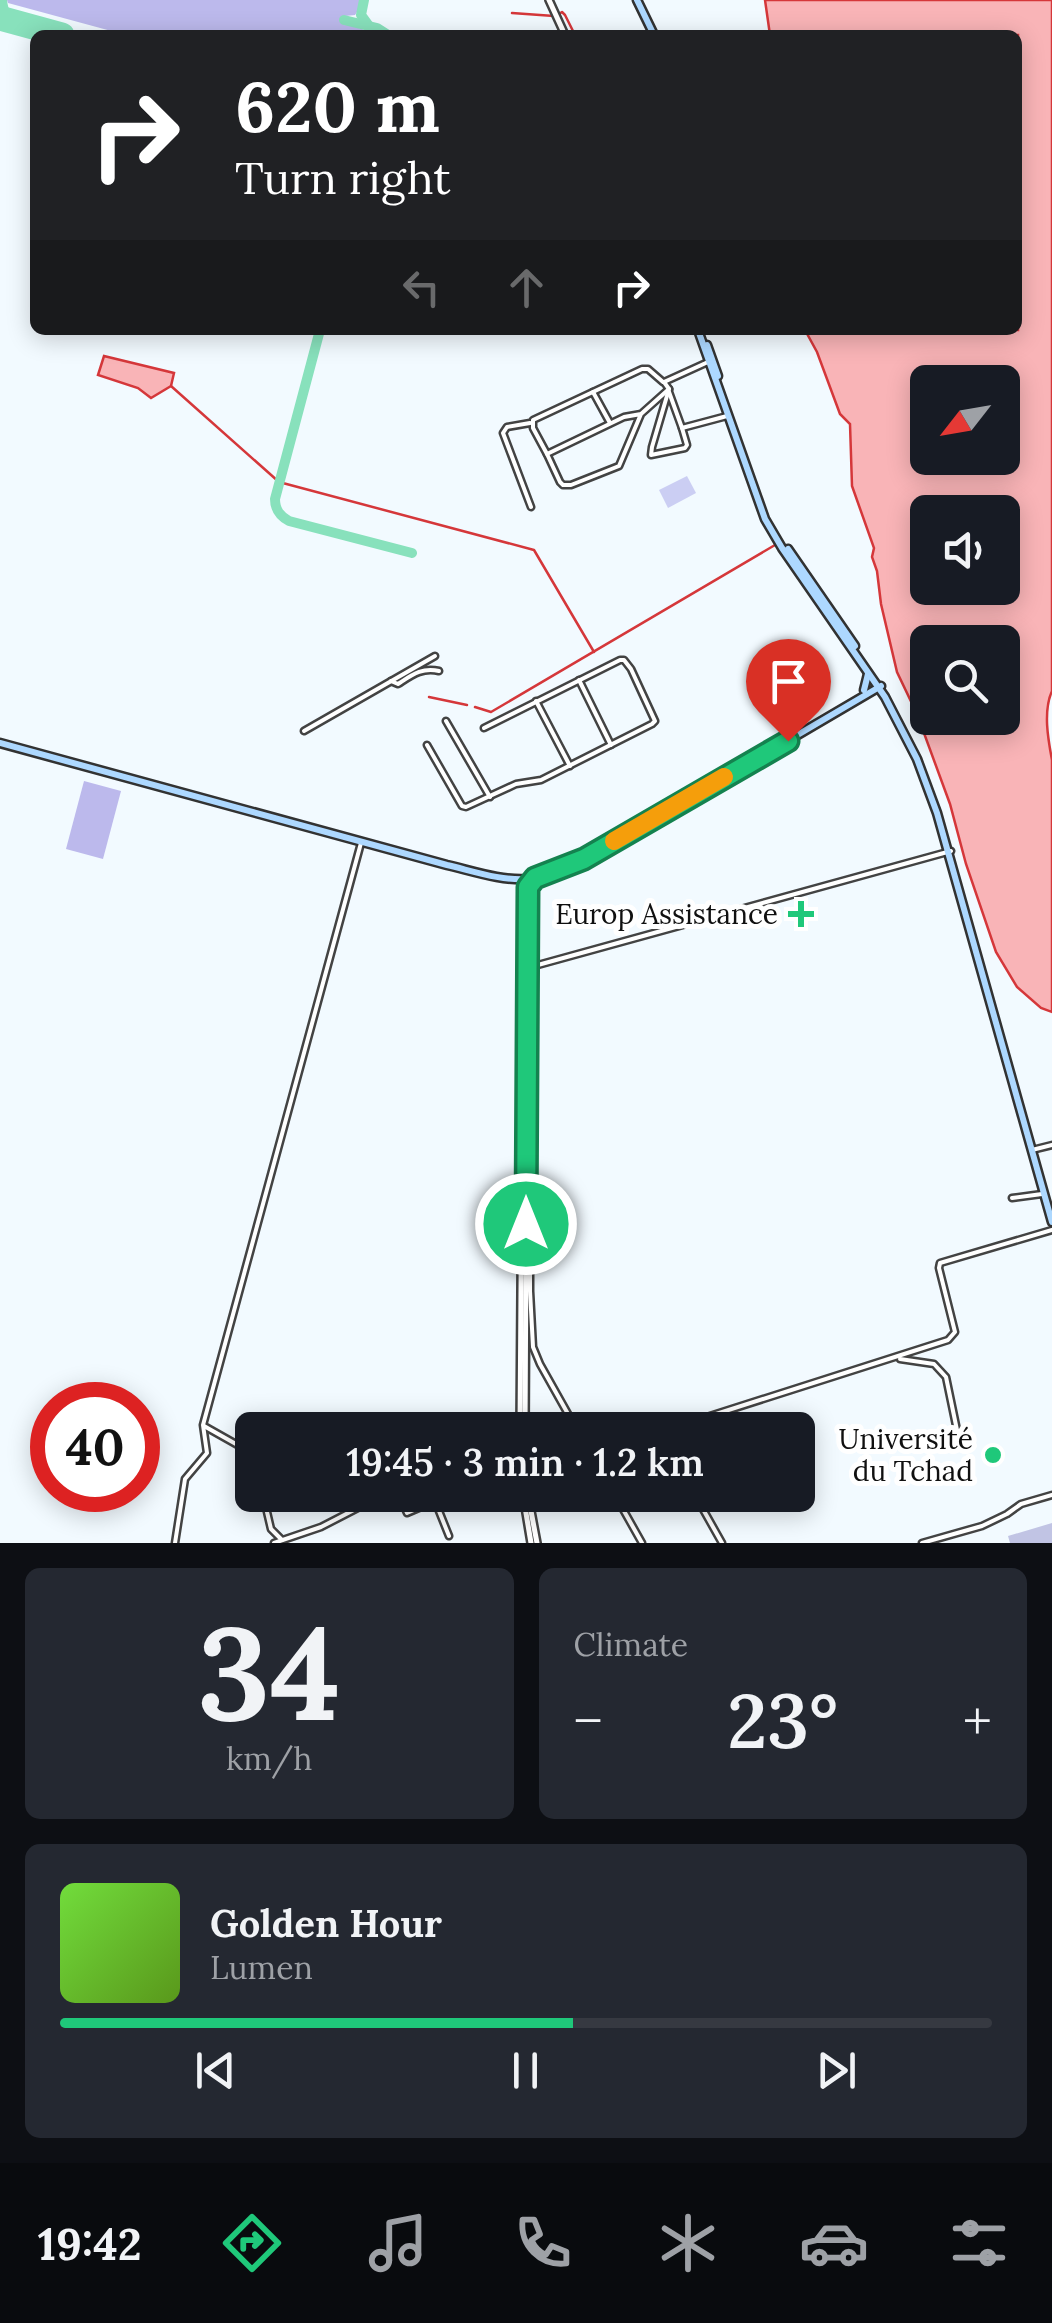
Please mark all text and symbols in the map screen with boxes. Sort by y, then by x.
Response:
text: 620 m [235,62,440,151]
icon: right [70,70,200,200]
text: Turn right [235,149,451,206]
icon: left [394,260,449,315]
icon: ahead [499,260,554,315]
icon: right [604,260,659,315]
north arrow [910,365,1020,475]
map controls [910,365,1020,735]
button: sound [910,495,1020,605]
button: search [910,625,1020,735]
pin [746,639,831,742]
icon: arrive [761,654,816,709]
place label: Europ Assistance [555,896,778,932]
marker: Europ Assistance [788,901,814,927]
position arrow [474,1172,578,1276]
speed limit sign: 40 [30,1382,160,1512]
place label: Université du Tchad [838,1421,973,1489]
text: 19:45 · 3 min · 1.2 km [346,1438,704,1486]
marker: Université du Tchad [982,1444,1004,1466]
text: 34 [197,1589,341,1756]
text: Climate [574,1624,688,1665]
text: 23° [727,1673,838,1769]
text: − [574,1686,603,1756]
text: + [963,1686,992,1756]
text: km/h [226,1738,312,1779]
text: Golden Hour [210,1899,442,1947]
text: Lumen [210,1947,313,1988]
icon: previous [188,2043,243,2098]
icon: pause [498,2043,553,2098]
icon: next [809,2043,864,2098]
icon: directions [217,2208,287,2278]
icon: music [363,2208,433,2278]
icon: phone [508,2208,578,2278]
icon: climate [653,2208,723,2278]
icon: car [799,2208,869,2278]
icon: filters [944,2208,1014,2278]
text: 19:42 [38,2215,142,2272]

